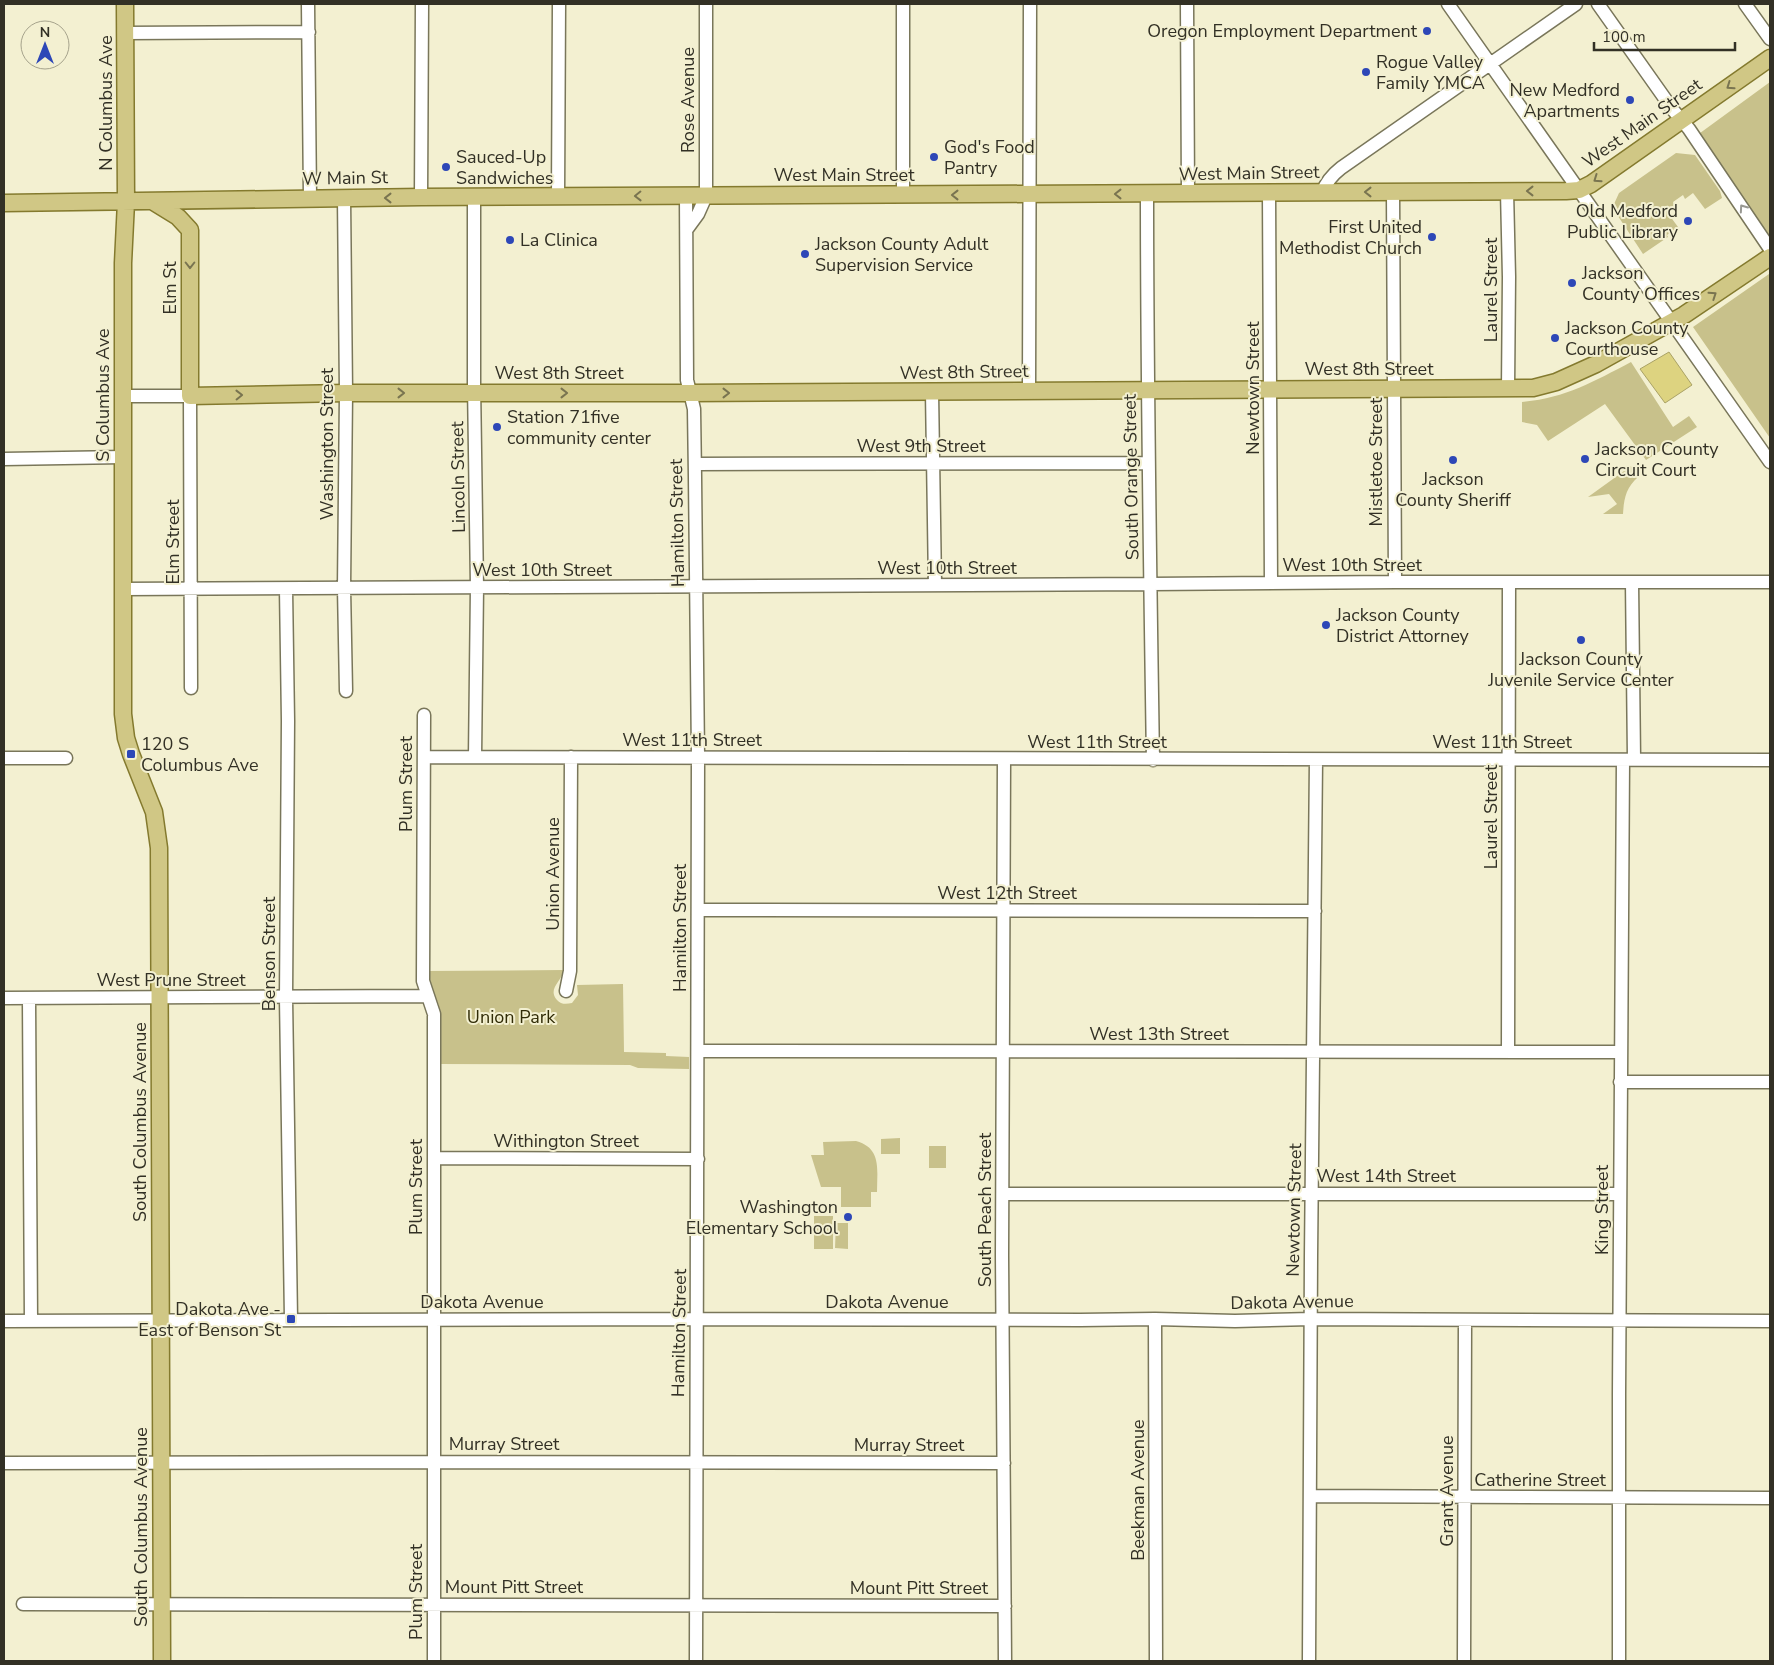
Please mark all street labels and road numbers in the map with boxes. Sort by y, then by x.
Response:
street label: N Columbus Ave [94,35,118,171]
street label: Rose Avenue [676,47,700,153]
street label: West Main Street [1577,72,1707,173]
street label: West Main Street [1178,160,1320,186]
street label: West Main Street [774,163,915,187]
street label: W Main St [302,165,389,191]
street label: Laurel Street [1479,237,1503,342]
street label: Elm St [158,261,182,315]
street label: Newtown Street [1241,321,1265,455]
street label: S Columbus Ave [91,328,115,462]
street label: West 8th Street [1305,357,1434,381]
street label: West 8th Street [899,359,1029,385]
street label: West 8th Street [495,361,624,385]
street label: Washington Street [315,367,339,520]
street label: South Orange Street [1118,393,1144,560]
street label: Mistletoe Street [1364,397,1388,526]
street label: Lincoln Street [445,420,471,533]
street label: West 9th Street [857,434,986,458]
street label: Hamilton Street [664,458,690,587]
street label: Elm Street [161,499,185,584]
street label: West 10th Street [1282,553,1423,577]
street label: West 10th Street [877,556,1018,580]
street label: West 10th Street [472,558,613,582]
street label: West 11th Street [622,728,763,752]
street label: West 11th Street [1027,730,1168,754]
street label: West 11th Street [1432,730,1573,754]
street label: Plum Street [394,735,418,832]
street label: Laurel Street [1479,764,1503,869]
street label: Union Avenue [541,817,565,931]
street label: Hamilton Street [668,863,692,992]
street label: West 12th Street [937,881,1078,905]
street label: Benson Street [257,896,281,1011]
street label: West Prune Street [96,968,246,992]
street label: South Columbus Avenue [128,1022,152,1222]
street label: West 13th Street [1089,1022,1230,1046]
street label: Withington Street [493,1129,640,1153]
street label: South Peach Street [973,1132,997,1287]
street label: Plum Street [404,1138,428,1235]
street label: Newtown Street [1281,1142,1307,1277]
street label: West 14th Street [1316,1164,1457,1188]
street label: King Street [1590,1164,1614,1255]
street label: Hamilton Street [666,1268,692,1397]
street label: Dakota Avenue [1230,1289,1354,1315]
street label: Dakota Avenue [420,1290,544,1314]
street label: Dakota Avenue [825,1290,949,1314]
street label: Beekman Avenue [1126,1419,1150,1561]
street label: South Columbus Avenue [129,1427,153,1627]
street label: Murray Street [449,1432,560,1456]
street label: Murray Street [854,1433,965,1457]
street label: Grant Avenue [1435,1435,1459,1547]
street label: Catherine Street [1474,1468,1607,1492]
street label: Plum Street [404,1543,428,1640]
street label: Mount Pitt Street [445,1575,584,1599]
street label: Mount Pitt Street [850,1576,989,1600]

